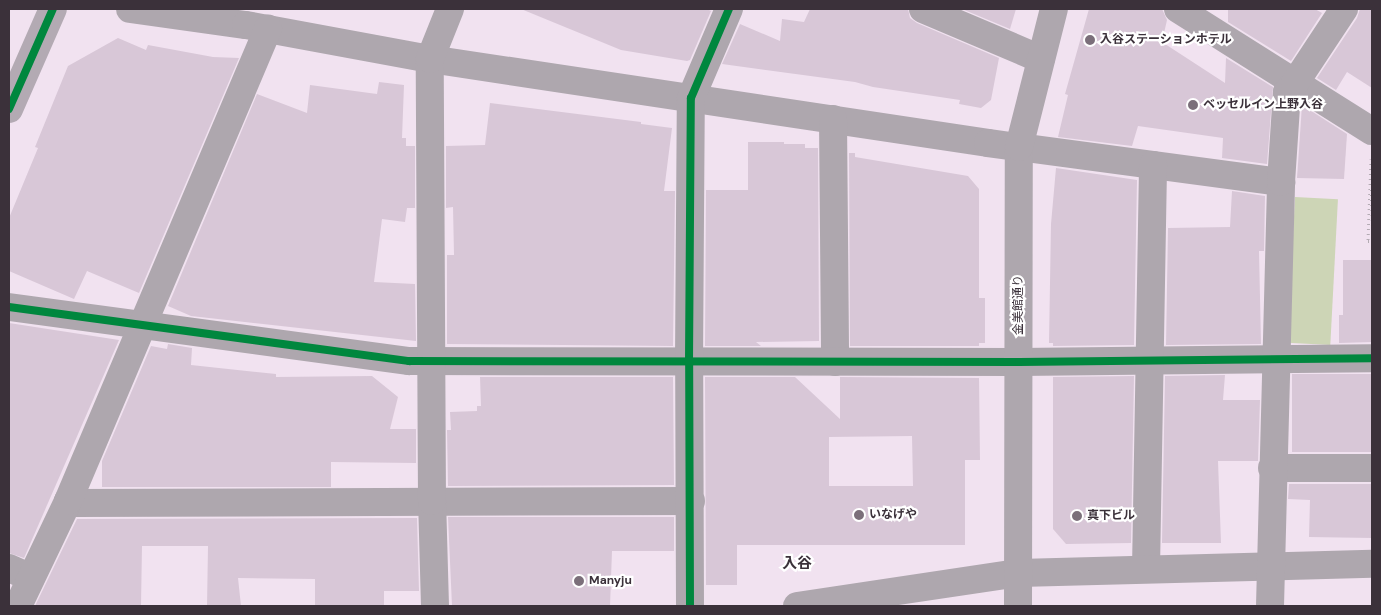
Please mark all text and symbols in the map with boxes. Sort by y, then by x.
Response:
place label: 入谷ステーションホテル [1100,33,1232,47]
marker: 入谷ステーションホテル [1084,34,1096,46]
place label: ベッセルイン上野入谷 [1203,98,1323,112]
marker: ベッセルイン上野入谷 [1187,99,1199,111]
street label: 金美館通り [1012,275,1026,335]
place label: いなげや [869,508,917,522]
marker: いなげや [853,509,865,521]
place label: 真下ビル [1087,509,1135,523]
marker: 真下ビル [1071,510,1083,522]
district label: 入谷 [782,555,812,573]
place label: Manyju [589,574,632,588]
marker: Manyju [573,575,585,587]

